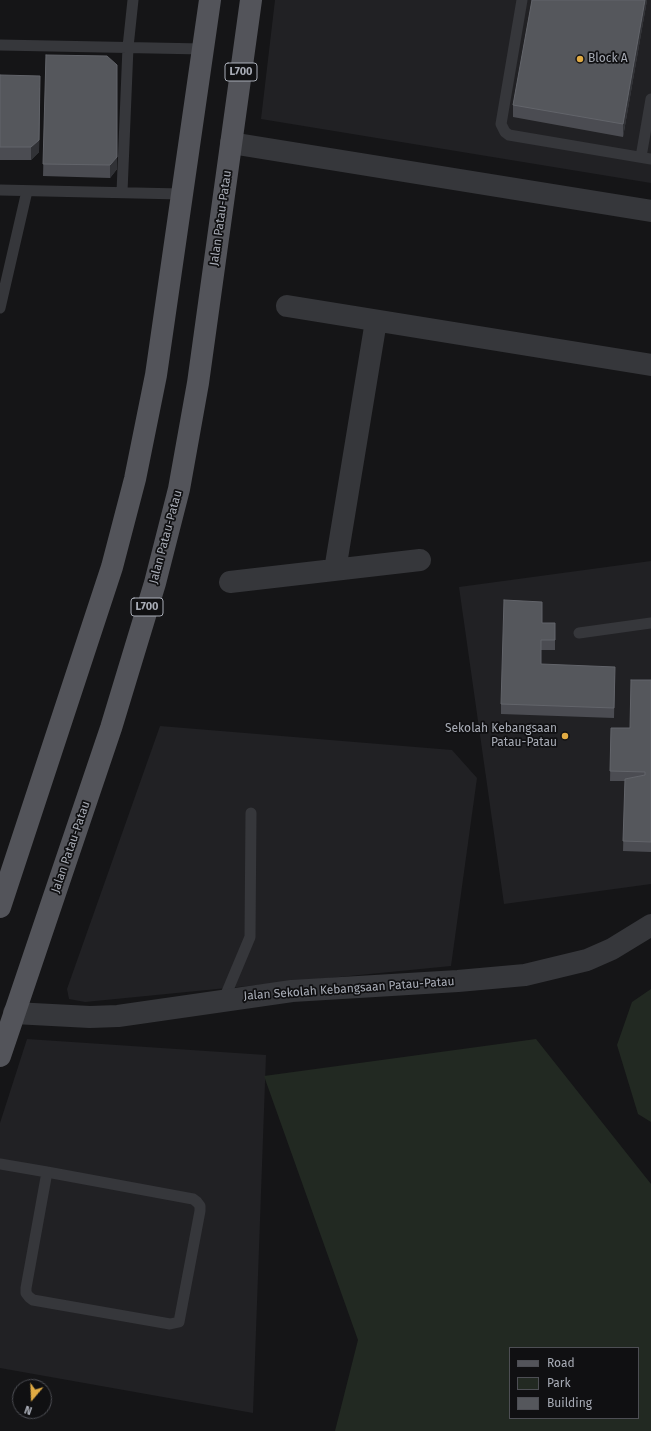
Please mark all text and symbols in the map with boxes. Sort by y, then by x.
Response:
place label: Block A [588,52,628,66]
marker: Block A [575,54,585,64]
road number: L700 [225,63,257,81]
street label: Jalan Patau-Patau [207,169,235,267]
street label: Jalan Patau-Patau [147,489,185,585]
road number: L700 [131,598,163,616]
place label: Sekolah Kebangsaan Patau-Patau [445,722,557,750]
marker: Sekolah Kebangsaan Patau-Patau [560,731,570,741]
street label: Jalan Patau-Patau [49,799,93,895]
street label: Jalan Sekolah Kebangsaan Patau-Patau [243,974,455,1004]
legend [509,1347,639,1419]
text: Road [547,1356,575,1370]
text: Park [547,1376,571,1390]
north arrow [12,1379,52,1419]
text: Building [547,1396,592,1410]
text: N [23,1403,34,1417]

